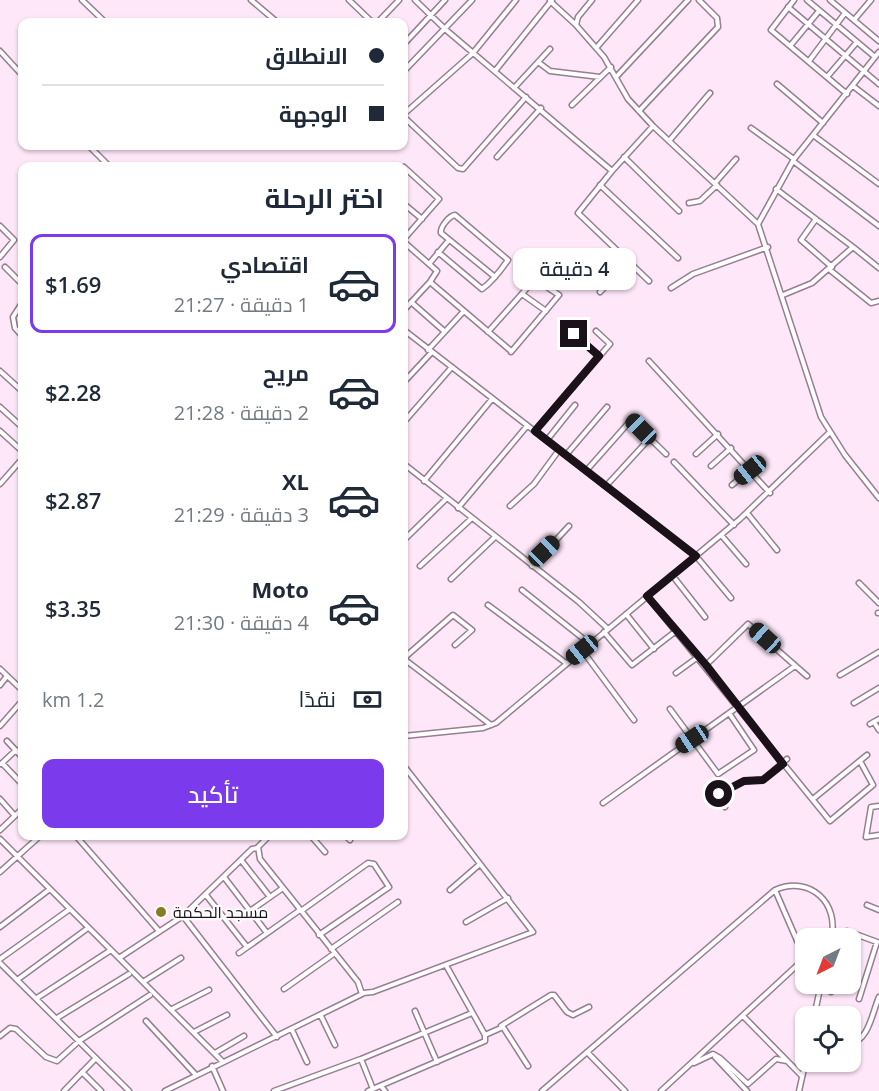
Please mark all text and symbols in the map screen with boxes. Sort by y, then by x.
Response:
text: الانطلاق [265,40,348,70]
text: الوجهة [279,98,348,128]
text: اختر الرحلة [265,179,384,216]
callout: 4 دقيقة [512,247,636,289]
text: اقتصادي [220,249,309,279]
text: 4 دقيقة [540,255,609,282]
icon: car [327,257,381,311]
text: $1.69 [45,269,101,299]
text: 1 دقيقة · 21:27 [174,291,309,318]
route end [560,320,587,347]
text: مريح [263,357,309,387]
icon: car [327,365,381,419]
text: $2.28 [45,377,101,407]
text: 2 دقيقة · 21:28 [174,399,309,426]
car [622,410,660,448]
car [730,452,770,488]
text: XL [282,466,309,496]
icon: car [327,473,381,527]
text: $2.87 [45,485,101,515]
text: 3 دقيقة · 21:29 [174,501,309,528]
car [525,532,563,570]
text: Moto [251,574,309,604]
icon: car [327,581,381,635]
text: $3.35 [45,593,101,623]
text: 4 دقيقة · 21:30 [174,609,309,636]
car [746,619,784,657]
car [562,632,602,668]
text: نقدًا [298,683,336,713]
icon: cash [351,683,384,716]
text: 1.2 km [42,686,104,713]
car [672,722,712,756]
button: تأكيد [42,759,384,828]
route start [705,780,732,807]
place label: مسجد الحكمة [173,901,268,923]
marker: مسجد الحكمة [154,905,168,919]
north arrow [795,928,861,994]
map controls [795,928,861,1072]
button: locate [795,1006,861,1072]

